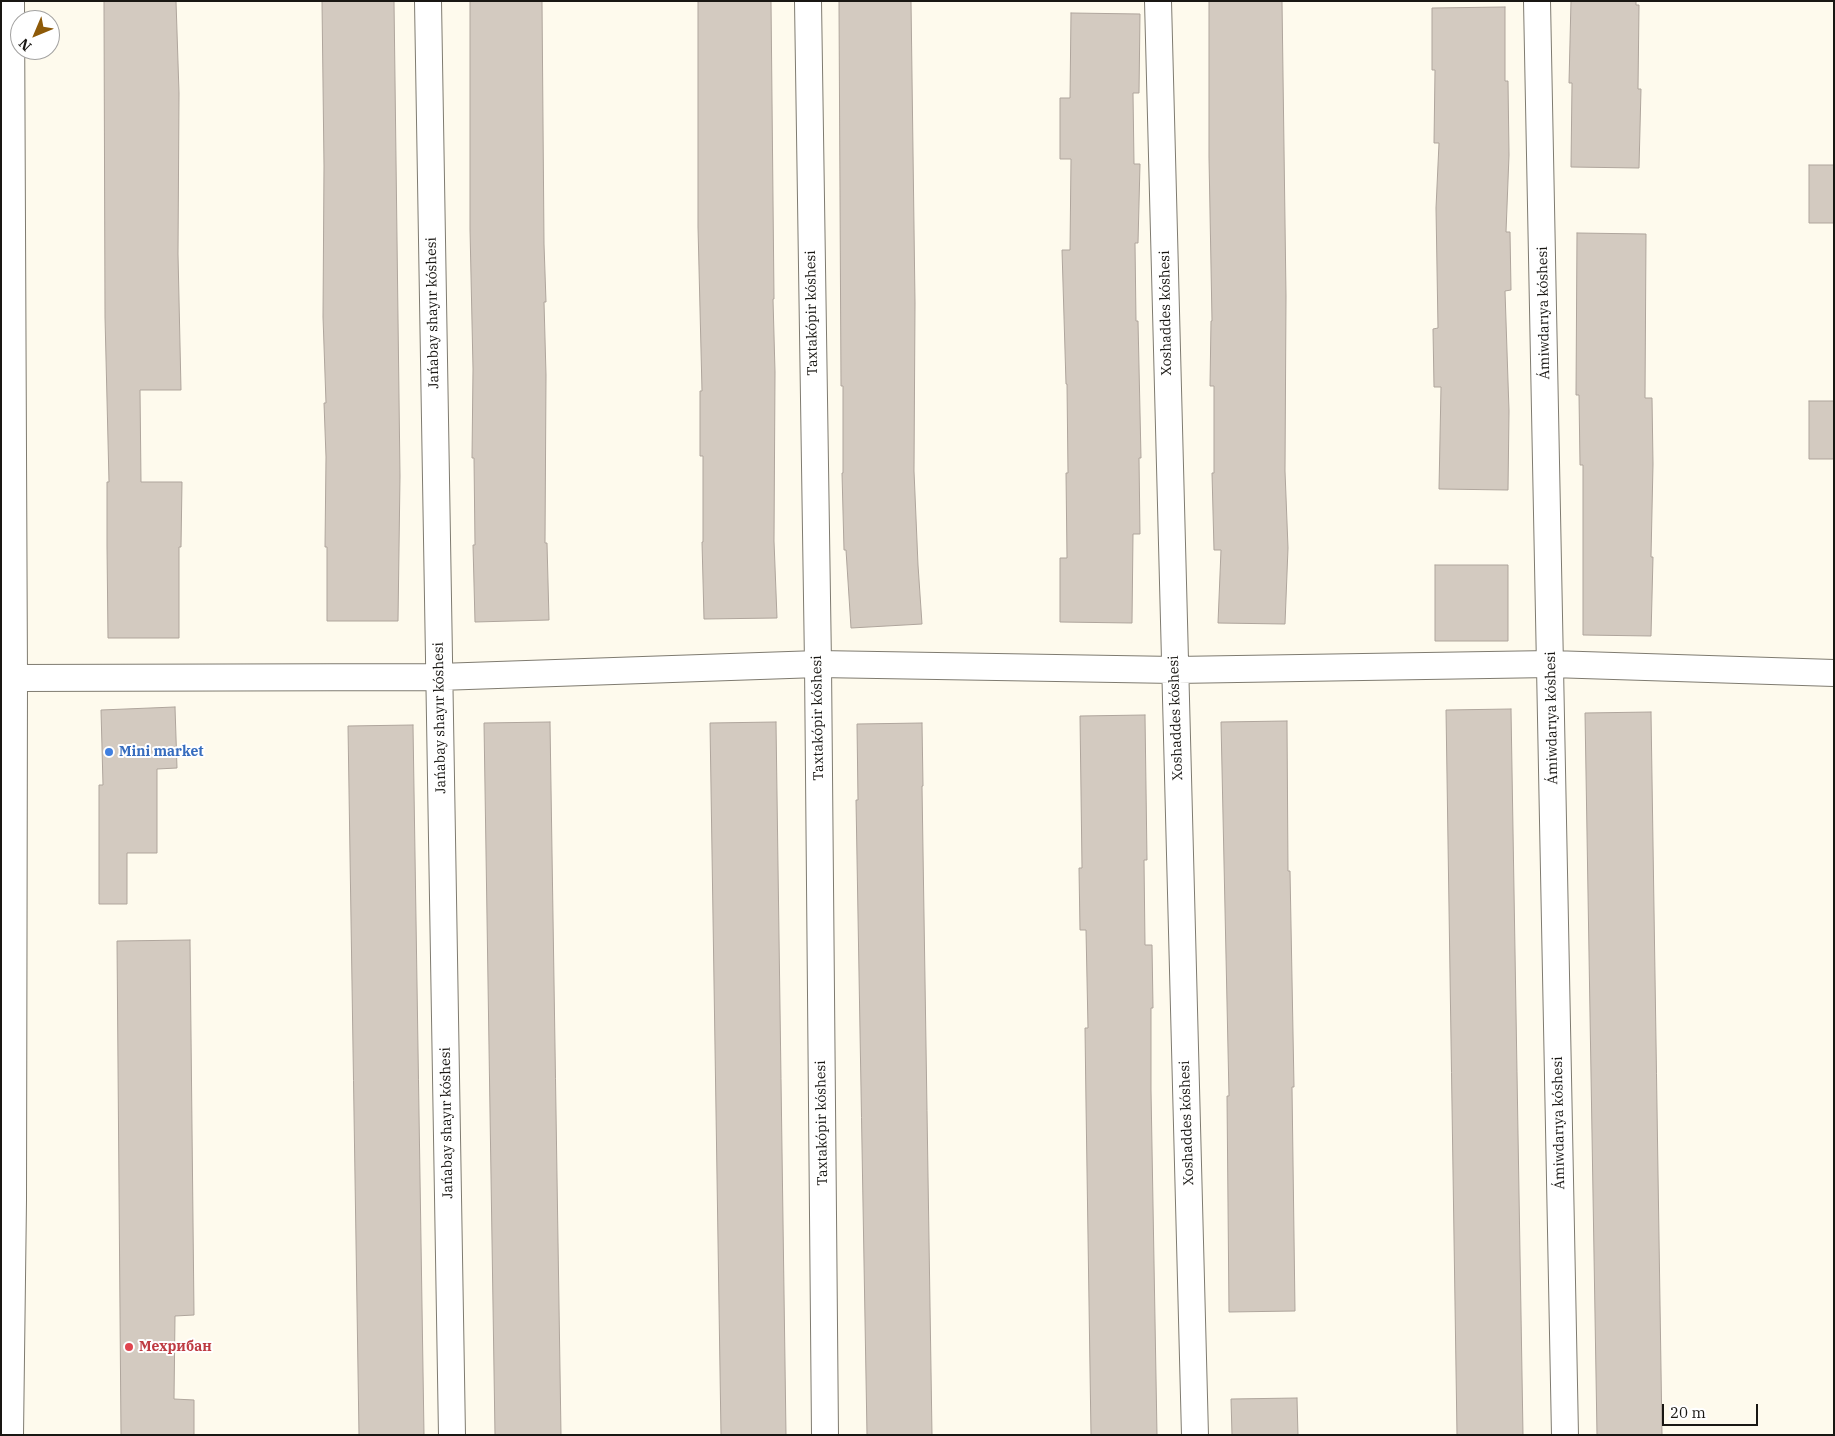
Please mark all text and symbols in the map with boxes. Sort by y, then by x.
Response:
north arrow [10,10,60,60]
text: N [15,35,35,55]
street label: Jańabay shayır kóshesi [423,237,443,389]
street label: Ámiwdarıya kóshesi [1534,246,1554,380]
street label: Taxtakópir kóshesi [803,250,821,376]
street label: Xoshaddes kóshesi [1157,250,1175,376]
street label: Jańabay shayır kóshesi [430,642,450,794]
street label: Ámiwdarıya kóshesi [1542,651,1562,785]
street label: Taxtakópir kóshesi [809,655,827,781]
street label: Xoshaddes kóshesi [1165,655,1187,781]
place label: Mini market [119,744,204,760]
marker: Mini market [103,746,115,758]
street label: Jańabay shayır kóshesi [437,1047,457,1199]
street label: Ámiwdarıya kóshesi [1549,1056,1569,1190]
street label: Taxtakópir kóshesi [813,1060,831,1186]
street label: Xoshaddes kóshesi [1176,1060,1198,1186]
place label: Мехрибан [139,1339,212,1355]
marker: Мехрибан [123,1341,135,1353]
scale bar [1665,1394,1761,1426]
text: 20 m [1670,1403,1706,1422]

